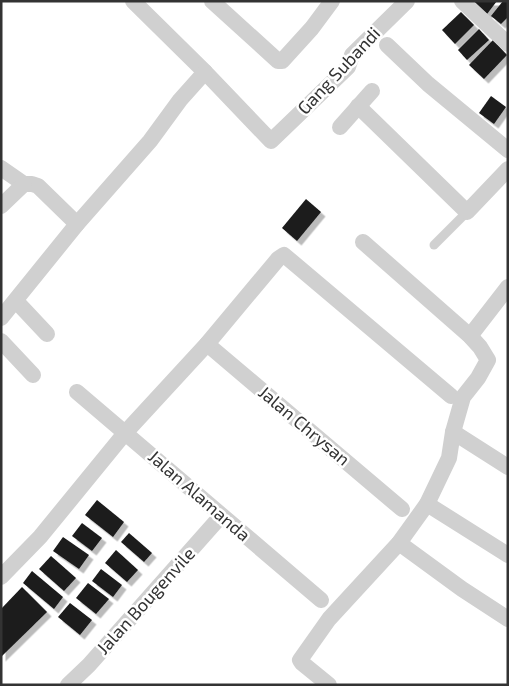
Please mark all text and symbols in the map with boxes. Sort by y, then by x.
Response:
street label: Gang Subandi [292,22,384,119]
street label: Jalan Chrysan [254,381,355,470]
street label: Jalan Alamanda [144,445,255,546]
street label: Jalan Bougenvile [91,542,199,658]

